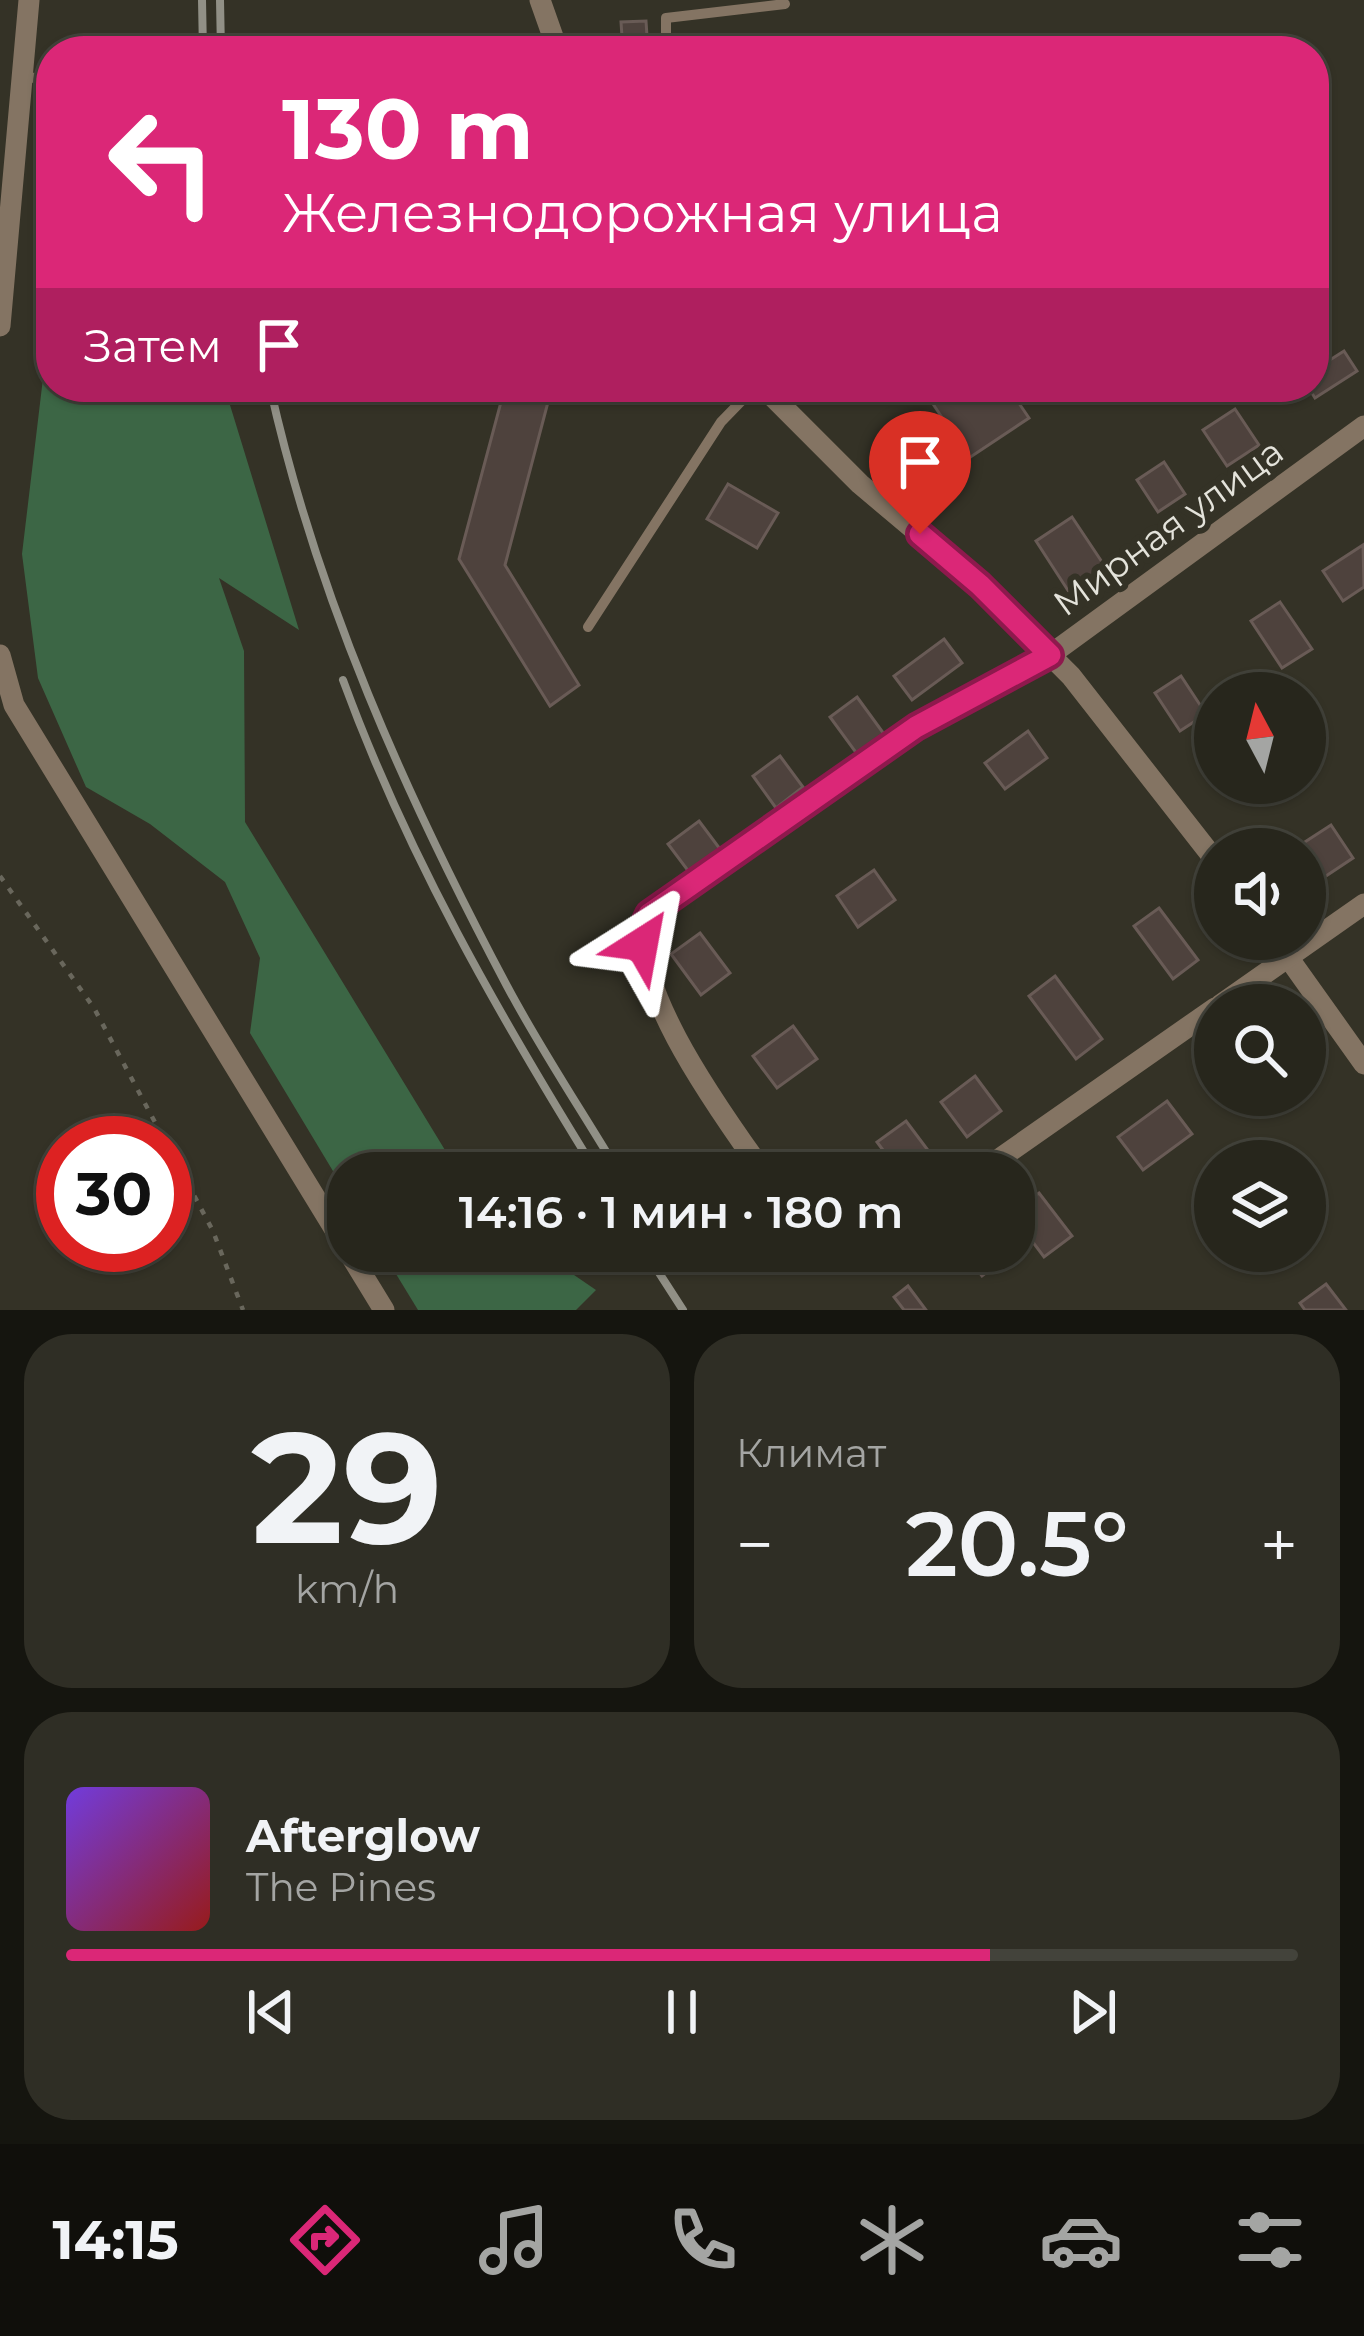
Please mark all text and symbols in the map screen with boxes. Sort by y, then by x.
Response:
text: 130 m [282,78,534,180]
icon: left [84,84,240,240]
text: Железнодорожная улица [282,180,1003,246]
icon: arrive [246,312,312,378]
text: Затем [84,318,222,373]
pin [869,411,971,534]
icon: arrive [887,429,953,495]
street label: Мирная улица [1045,429,1291,625]
north arrow [1194,672,1326,804]
map controls [1194,672,1326,1272]
button: sound [1194,828,1326,960]
position arrow [579,881,705,1007]
button: search [1194,984,1326,1116]
speed limit sign: 30 [36,1116,192,1272]
button: layers [1194,1140,1326,1272]
text: 14:16 · 1 мин · 180 m [459,1184,903,1239]
text: 29 [251,1392,443,1582]
text: Климат [736,1429,886,1477]
text: 20.5° [905,1489,1129,1599]
text: − [736,1504,774,1585]
text: + [1260,1504,1298,1585]
text: km/h [295,1565,399,1613]
text: Afterglow [246,1808,480,1863]
text: The Pines [246,1863,436,1911]
icon: previous [238,1979,304,2045]
icon: pause [649,1979,715,2045]
icon: next [1060,1979,1126,2045]
icon: directions [283,2198,367,2282]
icon: music [472,2198,556,2282]
icon: phone [661,2198,745,2282]
icon: climate [850,2198,934,2282]
icon: car [1039,2198,1123,2282]
icon: filters [1228,2198,1312,2282]
text: 14:15 [52,2207,179,2273]

